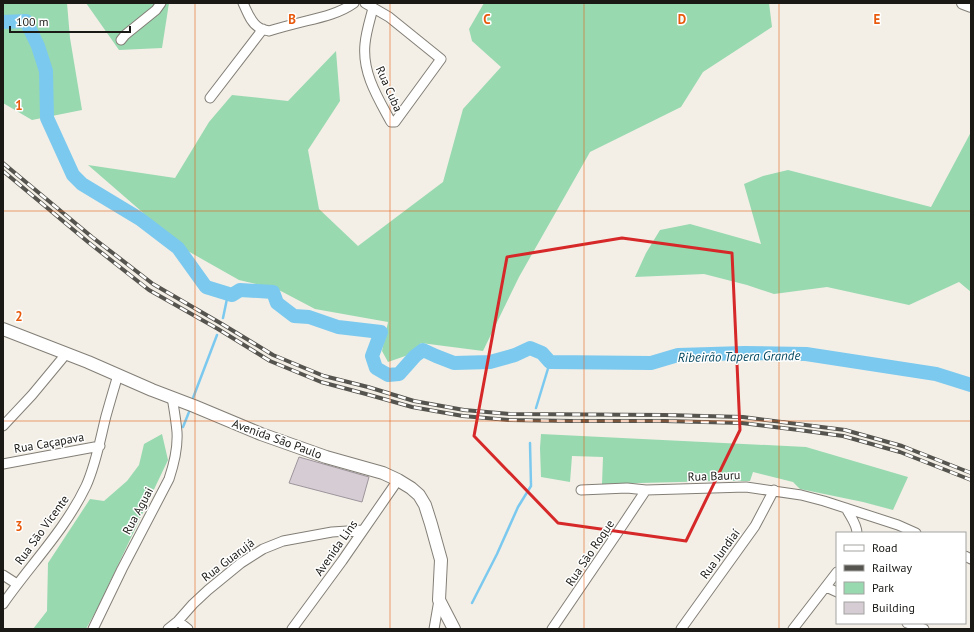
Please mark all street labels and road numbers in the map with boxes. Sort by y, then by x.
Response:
street label: Rua Cuba [373,64,406,114]
street label: Avenida São Paulo [230,415,324,462]
street label: Rua Caçapava [13,429,85,456]
street label: Rua Bauru [687,467,741,484]
street label: Rua Aguai [119,485,156,537]
street label: Rua São Vicente [11,492,72,567]
street label: Avenida Lins [311,517,360,579]
street label: Rua São Roque [562,517,617,589]
street label: Rua Jundiaí [696,526,743,582]
street label: Rua Guarujá [198,535,257,584]

